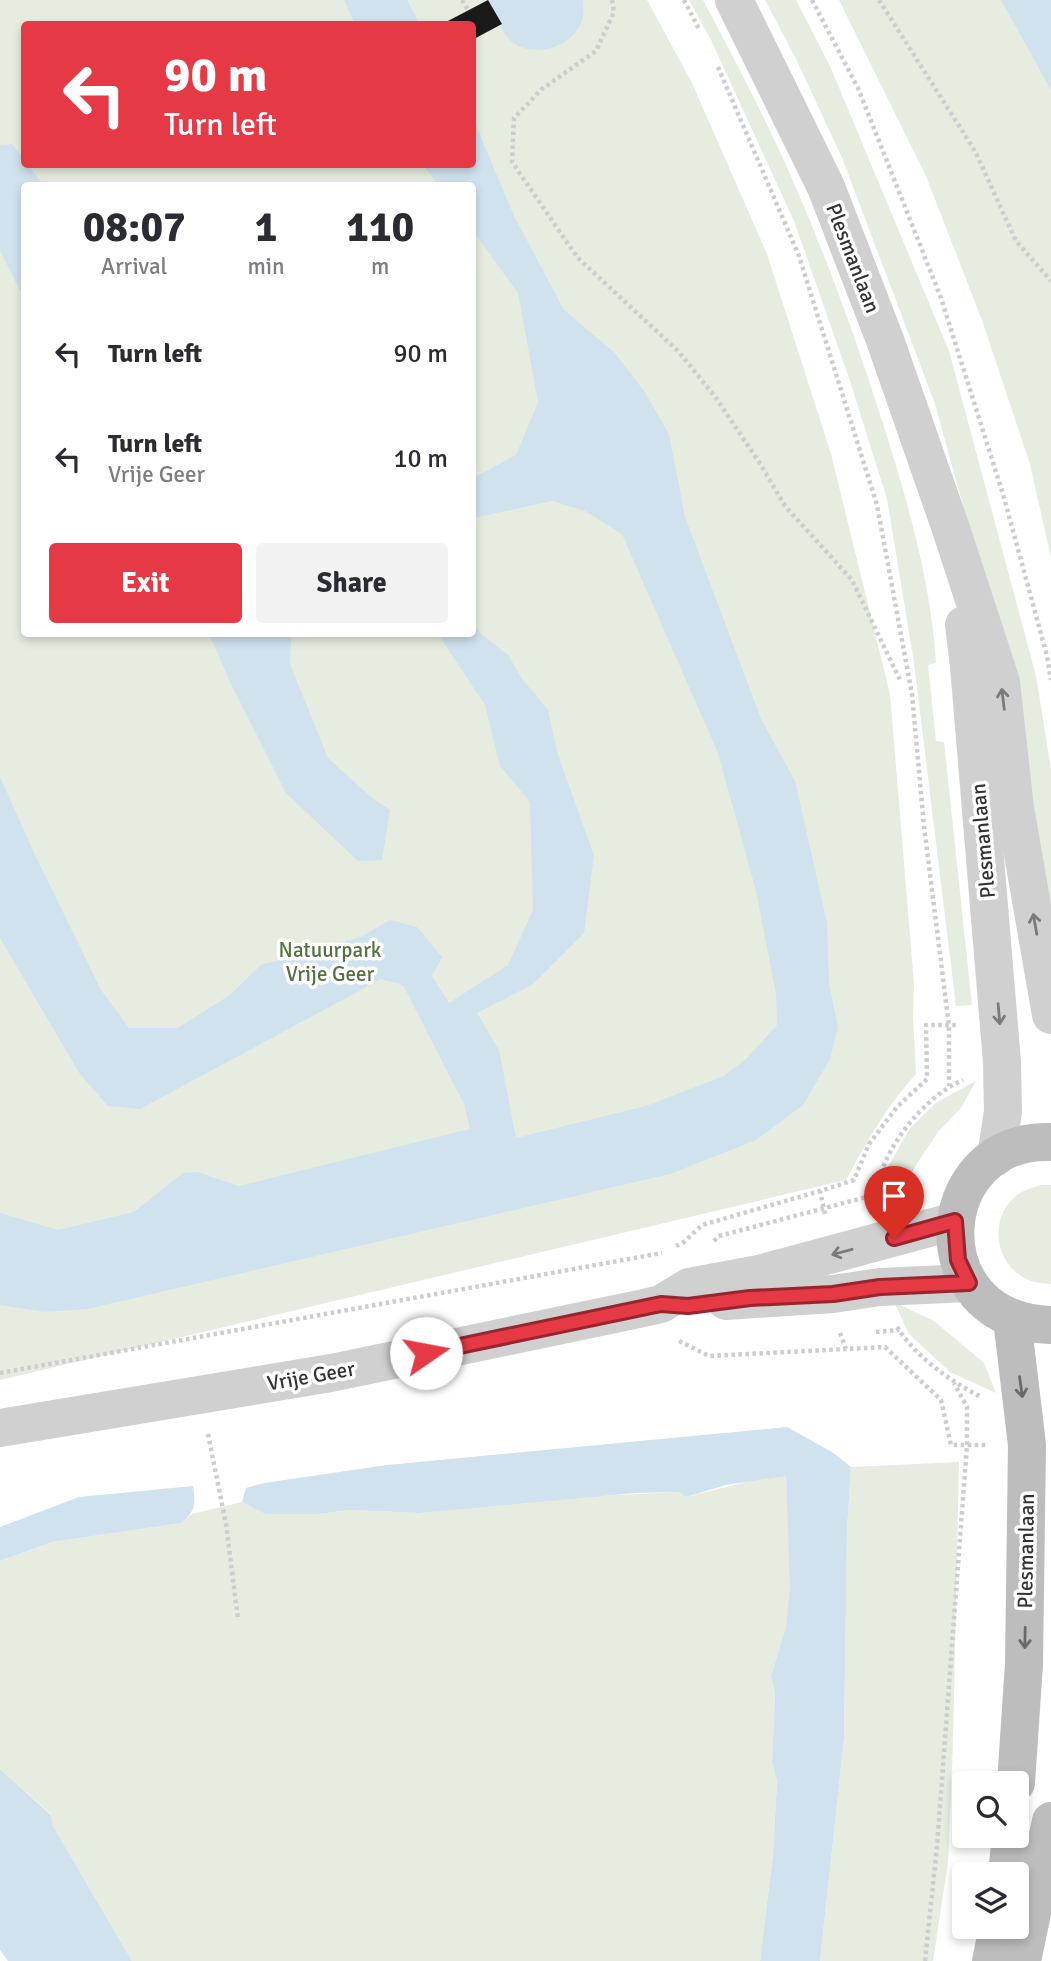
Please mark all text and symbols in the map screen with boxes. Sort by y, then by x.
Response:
text: 90 m [164,45,267,105]
icon: left [49,49,140,140]
text: Turn left [164,105,277,144]
street label: Plesmanlaan [820,199,886,317]
text: 08:07 [83,202,186,253]
text: 1 [255,202,277,253]
text: 110 [346,202,414,253]
text: Arrival [101,252,167,281]
text: min [247,252,285,281]
text: m [371,252,389,281]
icon: left [49,335,87,373]
text: Turn left [108,338,202,370]
text: 90 m [393,338,448,370]
text: Turn left [108,428,202,460]
icon: left [49,440,87,478]
text: 10 m [393,443,448,475]
text: Vrije Geer [108,460,205,489]
button: Exit [49,543,242,623]
button: Share [256,543,448,623]
one-way arrow [996,688,1009,710]
street label: Plesmanlaan [965,782,1001,900]
one-way arrow [1028,913,1041,936]
park label: Natuurpark Vrije Geer [279,937,382,987]
one-way arrow [993,1002,1006,1025]
pin [864,1166,924,1238]
icon: arrive [875,1177,913,1215]
one-way arrow [831,1246,854,1259]
position arrow [389,1316,463,1390]
street label: Vrije Geer [265,1355,357,1396]
one-way arrow [1015,1375,1028,1397]
street label: Plesmanlaan [1012,1493,1040,1609]
one-way arrow [1018,1627,1032,1650]
map controls [952,1771,1029,1939]
button: search [952,1771,1029,1848]
button: layers [952,1862,1029,1939]

